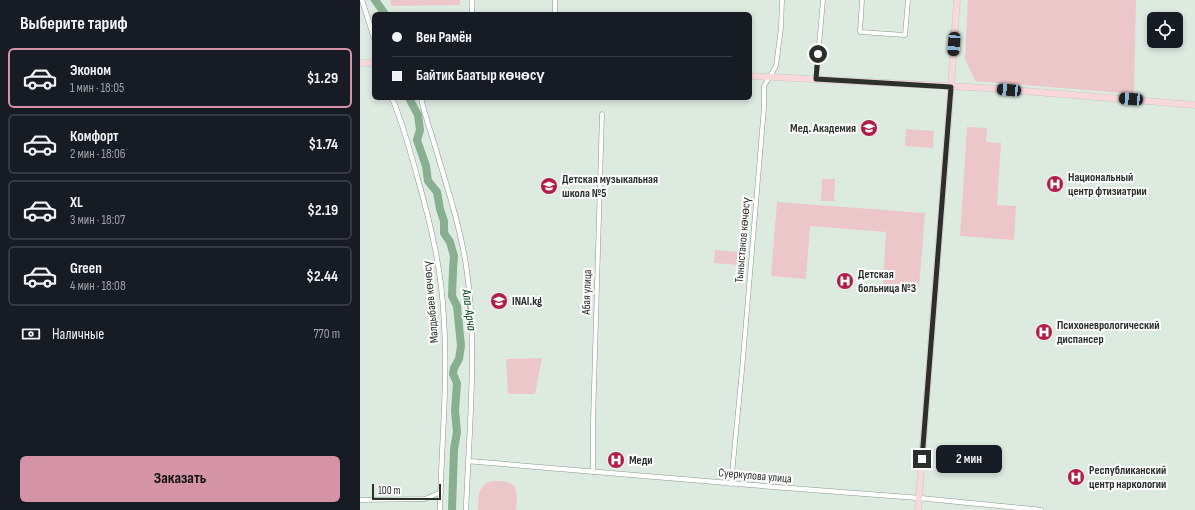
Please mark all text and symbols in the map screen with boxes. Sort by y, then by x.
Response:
map controls [1147,12,1183,48]
button: locate [1147,12,1183,48]
text: Выберите тариф [20,13,128,34]
text: Вен Рамён [416,28,472,47]
car [947,32,961,56]
route start [809,45,827,63]
icon: car [22,60,58,96]
text: Эконом [70,61,111,80]
text: Байтик Баатыр көчөсү [416,66,545,85]
text: $1.29 [307,69,338,88]
text: 1 мин · 18:05 [70,80,124,96]
car [997,83,1021,97]
car [1119,92,1143,106]
school or university icon: Мед. Академия [859,118,879,138]
place label: Мед. Академия [790,121,856,136]
icon: car [22,126,58,162]
text: Комфорт [70,127,119,146]
text: $1.74 [309,135,338,154]
text: 2 мин · 18:06 [70,146,126,162]
place label: Национальный центр фтизиатрии [1068,170,1147,199]
place label: Детская музыкальная школа №5 [562,172,658,201]
hospital icon: Национальный центр фтизиатрии [1045,174,1065,194]
school or university icon: Детская музыкальная школа №5 [539,176,559,196]
icon: car [22,192,58,228]
text: XL [70,193,83,212]
street label: Тыныстанов көчөсү [732,197,754,283]
text: $2.19 [307,201,338,220]
text: 3 мин · 18:07 [70,212,125,228]
icon: car [22,258,58,294]
text: Green [70,259,102,278]
street label: Малдыбаев көчөсү [420,260,442,344]
text: $2.44 [306,267,338,286]
place label: Детская больница №3 [858,267,916,296]
street label: Абая улица [579,269,595,316]
hospital icon: Детская больница №3 [835,271,855,291]
text: 4 мин · 18:08 [70,278,126,294]
water label: Ала-Арча [458,287,480,333]
school or university icon: INAI.kg [489,291,509,311]
place label: INAI.kg [512,294,542,309]
place label: Психоневрологический диспансер [1057,318,1160,347]
hospital icon: Психоневрологический диспансер [1034,322,1054,342]
icon: cash [20,323,42,345]
text: Наличные [52,325,104,344]
text: 770 m [313,326,340,342]
callout: 2 мин [936,445,1002,473]
hospital icon: Меди [606,450,626,470]
route end [913,450,931,468]
text: 2 мин [956,451,982,467]
place label: Меди [629,453,653,468]
button: Заказать [20,456,340,502]
place label: Республиканский центр наркологии [1089,463,1166,492]
street label: Суеркулова улица [718,465,793,487]
hospital icon: Республиканский центр наркологии [1066,467,1086,487]
scale bar [372,482,441,501]
text: 100 m [378,484,400,497]

